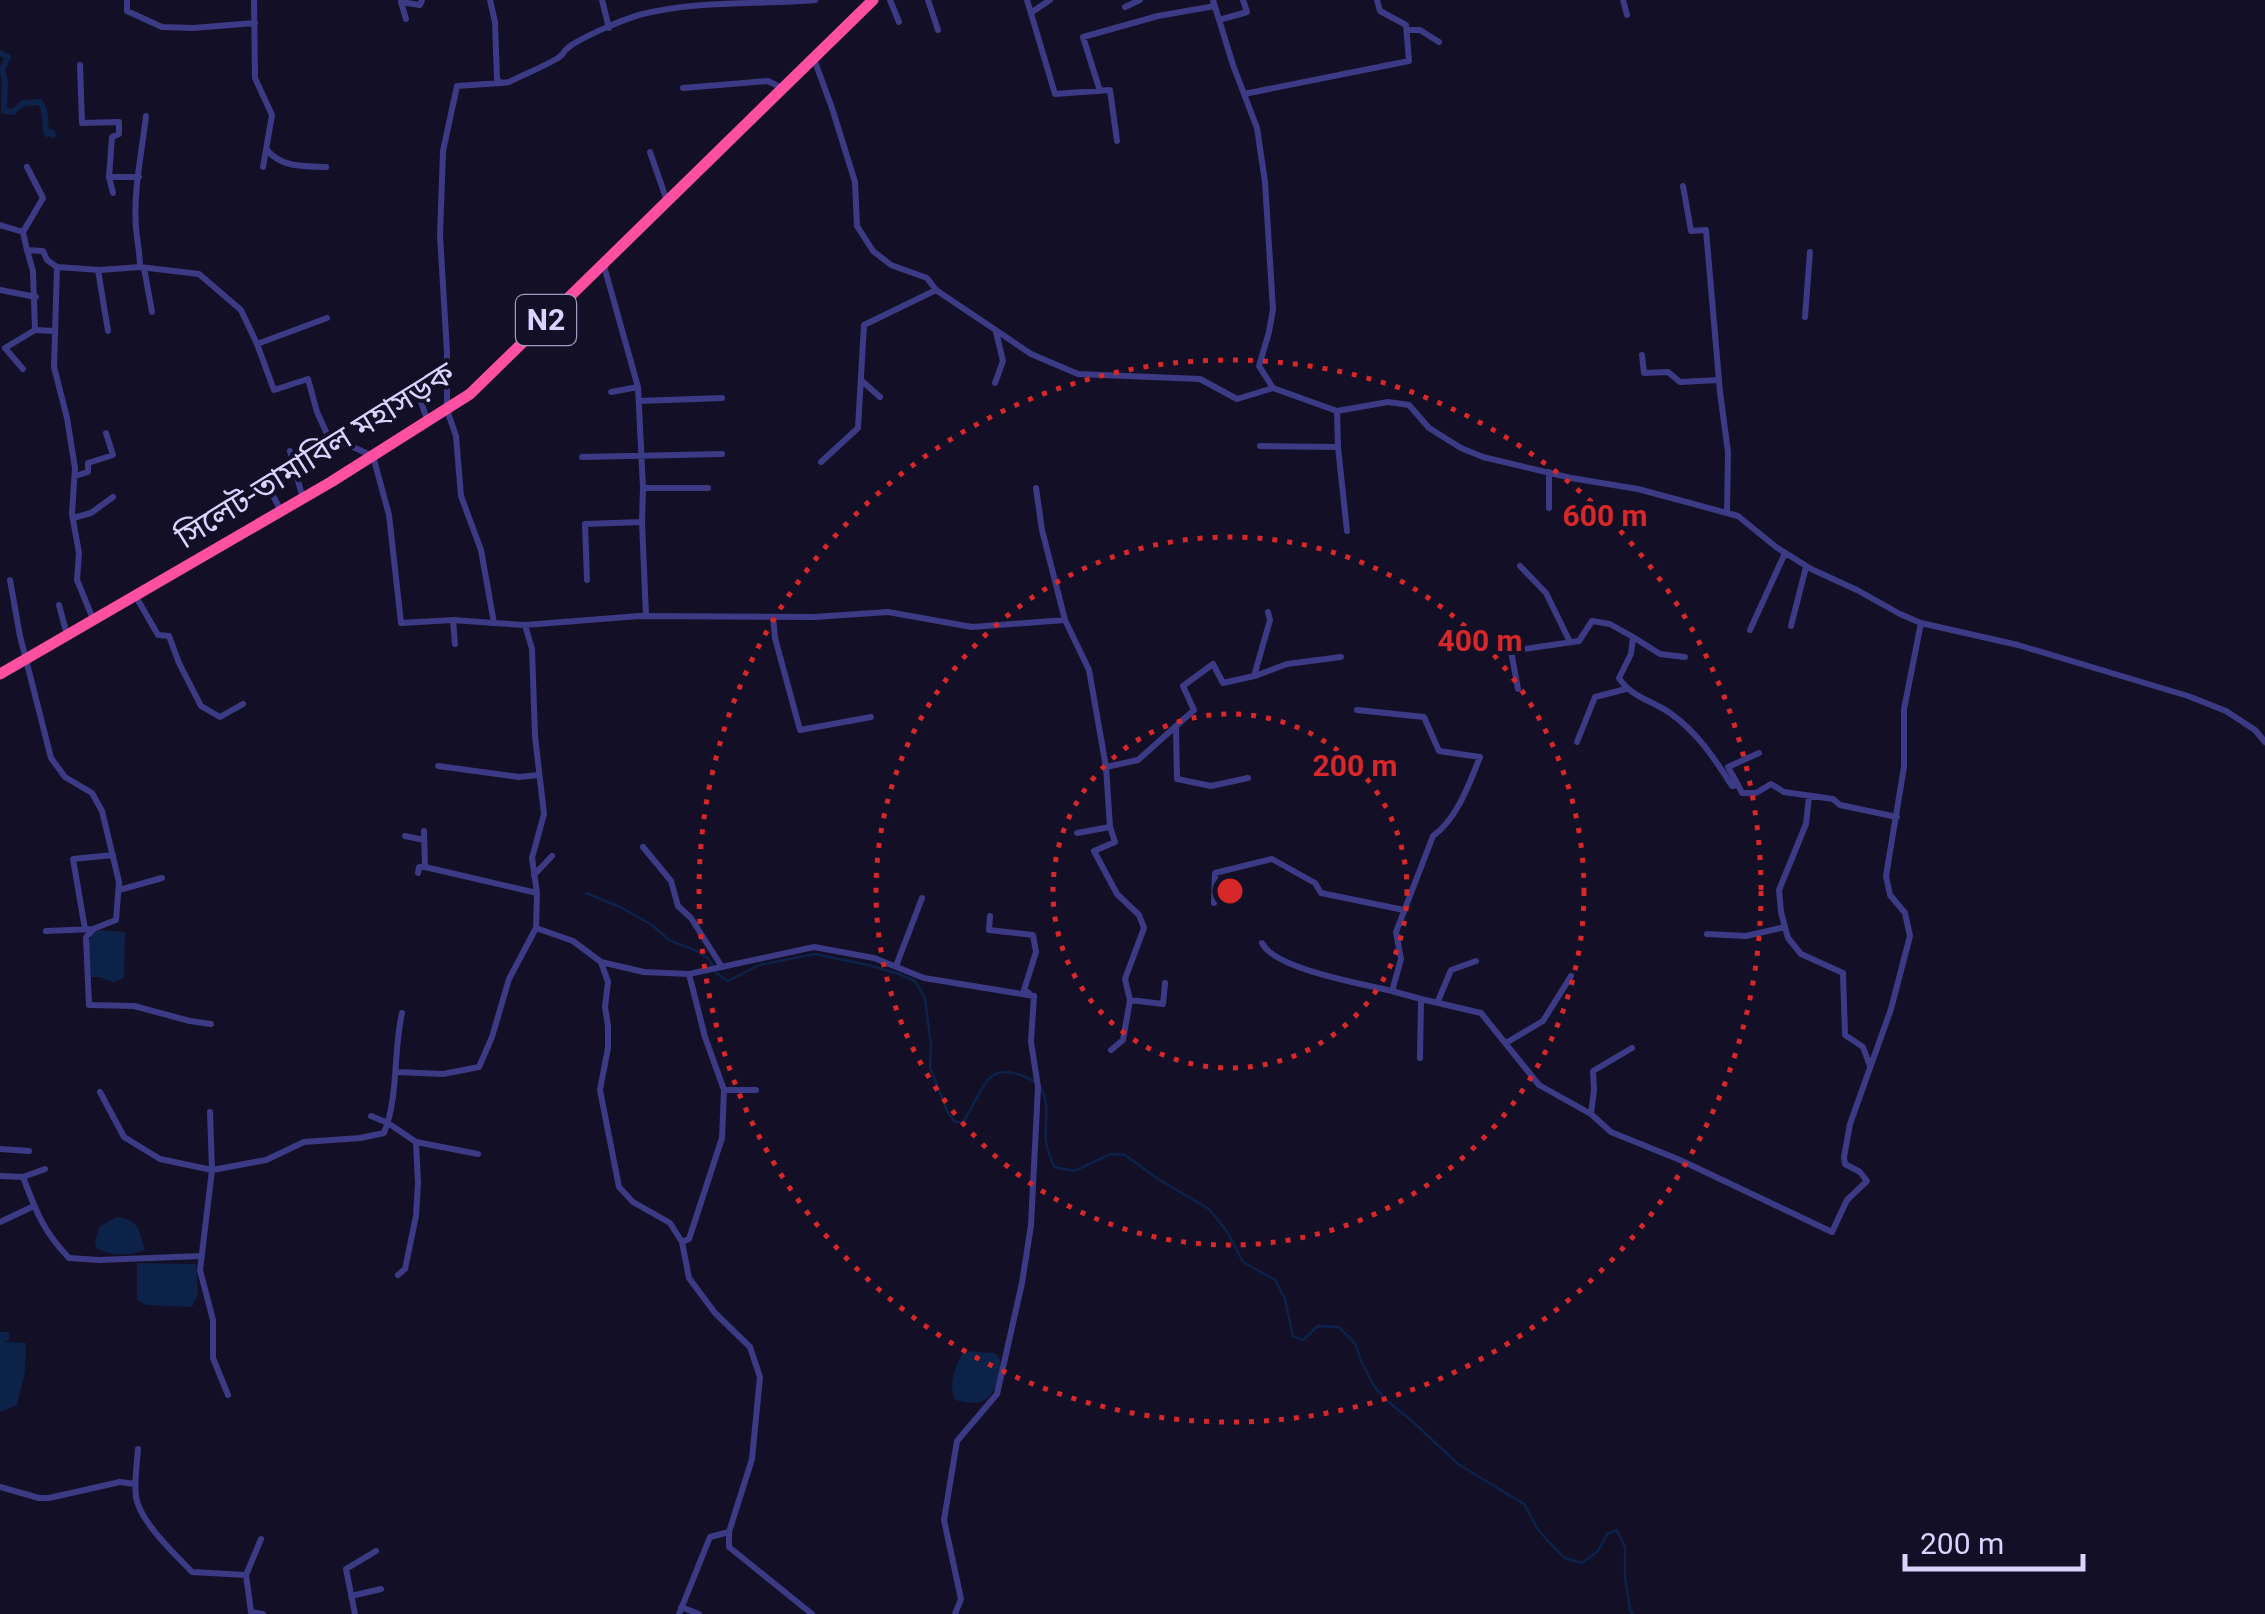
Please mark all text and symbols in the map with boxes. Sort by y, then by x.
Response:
road number: N2 [516,295,576,345]
street label: সিলেট-তামাবিল মহাসড়ক [168,353,462,557]
text: 600 m [1562,498,1648,533]
text: 400 m [1437,623,1523,658]
text: 200 m [1312,748,1398,783]
centre of rings [1212,873,1248,909]
scale bar [1905,1509,2082,1571]
text: 200 m [1920,1526,2004,1561]

